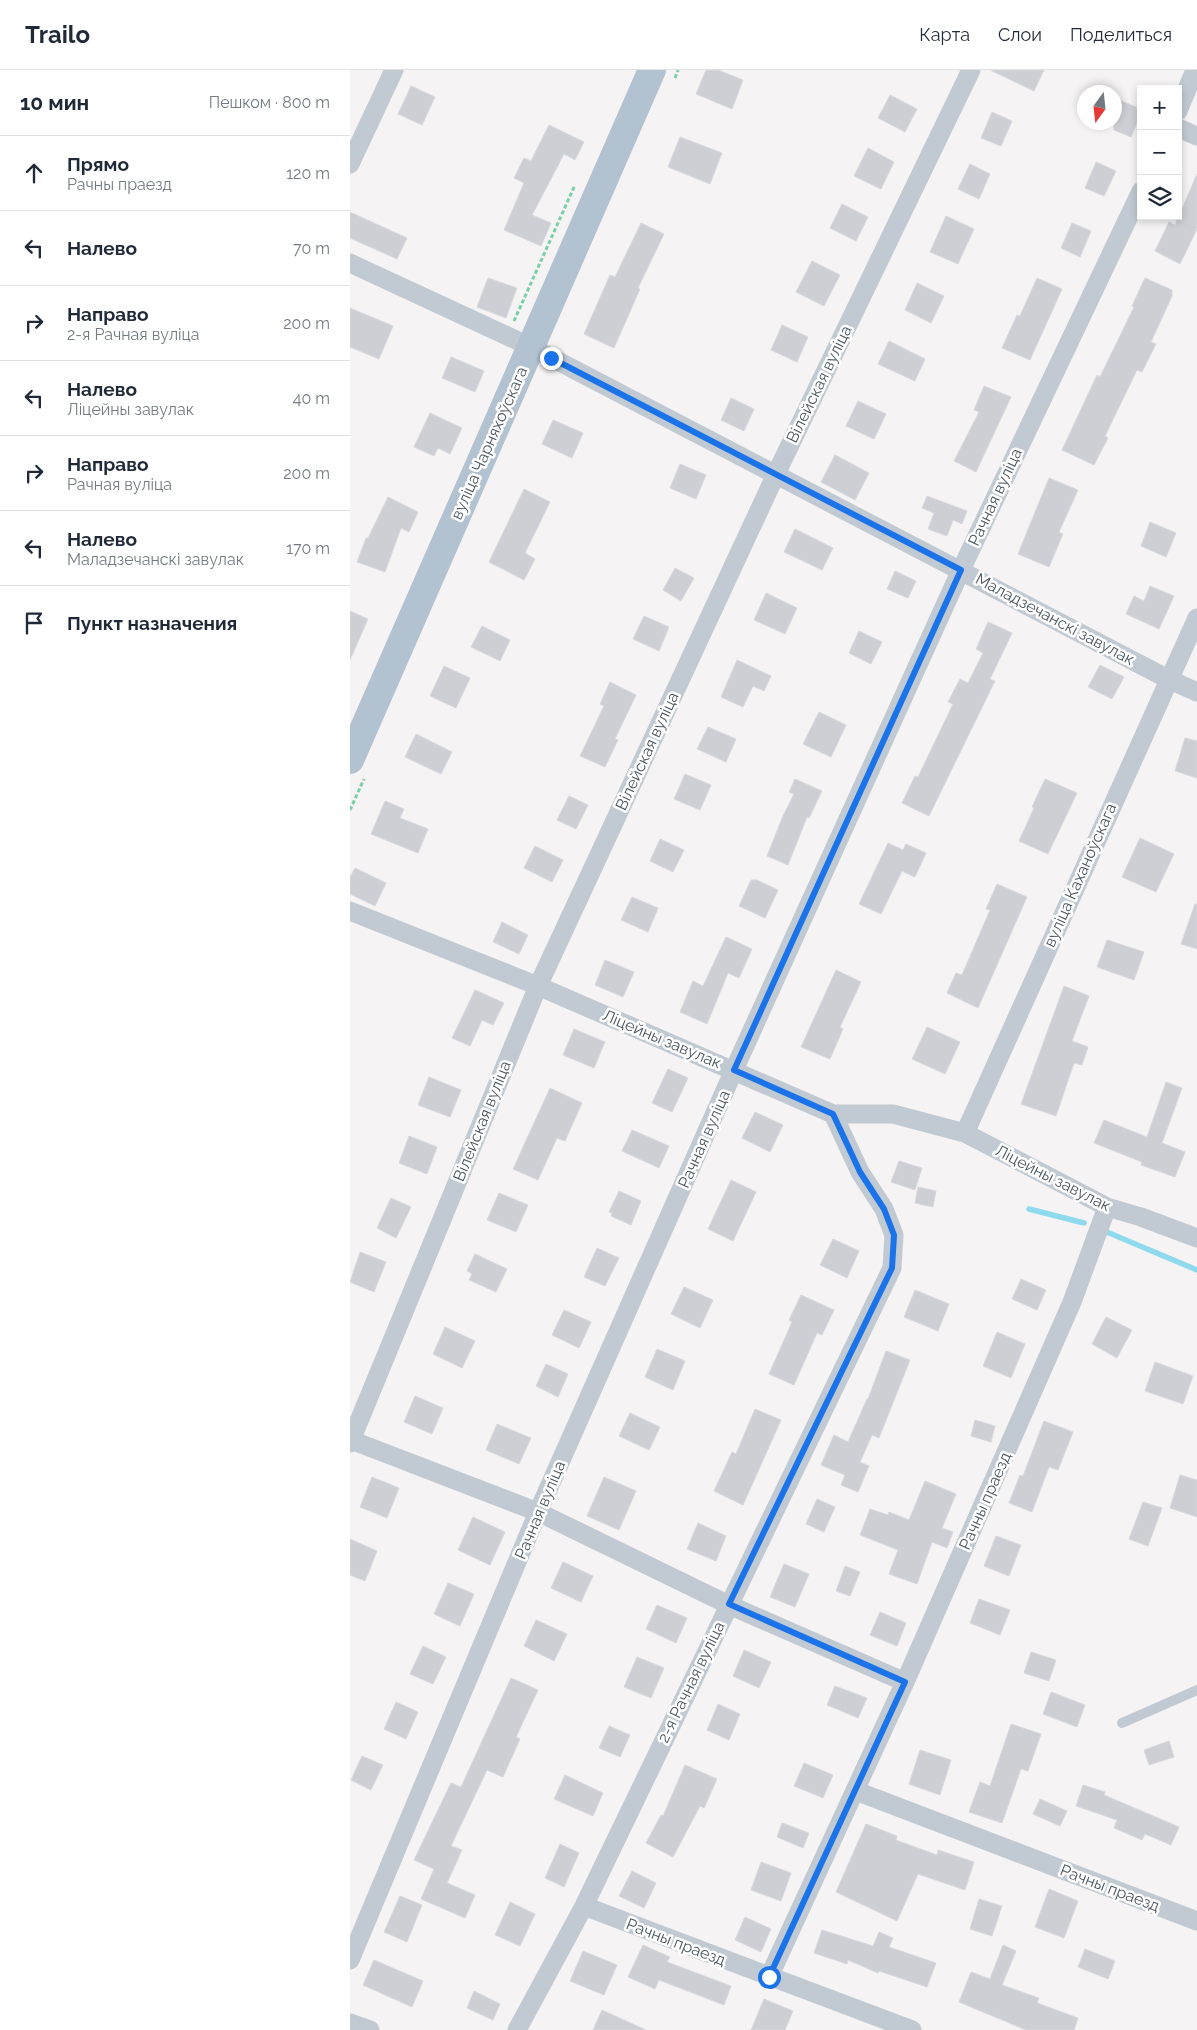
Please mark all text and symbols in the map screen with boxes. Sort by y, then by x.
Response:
text: Trailo [25,20,90,49]
text: Карта [919,24,970,45]
text: Слои [998,24,1042,45]
text: Поделиться [1070,24,1172,45]
north arrow [1077,85,1122,130]
map controls [1137,85,1182,220]
button: + [1137,85,1182,130]
text: 10 мин [20,90,89,115]
text: Пешком · 800 m [209,93,330,112]
button: − [1137,130,1182,175]
text: Прямо [67,153,129,175]
icon: ahead [20,159,48,187]
text: 120 m [286,164,330,183]
text: Рачны праезд [67,175,172,194]
button: layers [1137,175,1182,220]
icon: left [20,234,48,262]
text: Налево [67,237,137,259]
text: 70 m [293,239,330,258]
text: Направо [67,303,148,325]
icon: right [20,309,48,337]
text: 200 m [283,314,330,333]
street label: Вілейская вуліца [782,322,856,446]
text: 2-я Рачная вуліца [67,325,200,344]
route end [540,347,563,370]
street label: вуліца Чарняхоўскага [447,364,531,522]
text: Налево [67,378,137,400]
icon: left [20,384,48,412]
text: 40 m [293,389,330,408]
text: Ліцейны завулак [67,400,194,419]
street label: Рачная вуліца [964,445,1026,549]
text: Направо [67,453,148,475]
icon: right [20,459,48,487]
text: 200 m [283,464,330,483]
text: Рачная вуліца [67,475,172,494]
text: Налево [67,528,137,550]
icon: left [20,534,48,562]
text: 170 m [286,539,330,558]
text: Маладзечанскі завулак [67,550,244,569]
street label: Маладзечанскі завулак [972,569,1138,669]
icon: arrive [20,609,48,637]
text: Пункт назначения [67,612,237,634]
street label: Вілейская вуліца [611,689,683,813]
street label: вуліца Каханоўскага [1040,800,1120,950]
street label: Ліцейны завулак [600,1005,724,1073]
street label: Вілейская вуліца [449,1058,515,1184]
street label: Рачная вуліца [674,1087,734,1191]
street label: Ліцейны завулак [992,1141,1114,1215]
street label: Рачны праезд [955,1449,1015,1553]
street label: Рачная вуліца [511,1458,569,1562]
street label: 2-я Рачная вуліца [653,1618,729,1746]
street label: Рачны праезд [1058,1860,1162,1916]
street label: Рачны праезд [624,1914,728,1970]
route start [758,1966,781,1989]

